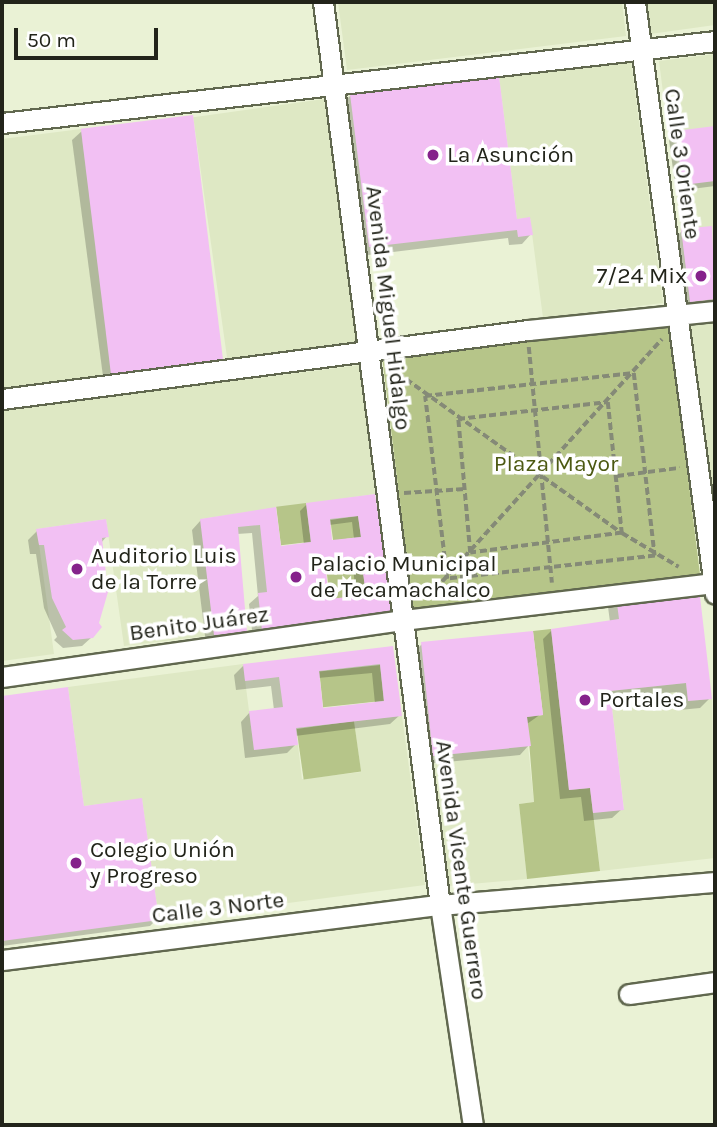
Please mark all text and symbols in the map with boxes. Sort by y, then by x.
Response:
scale bar [18,14,161,58]
text: 50 m [27,28,76,52]
street label: Calle 3 Oriente [658,87,706,241]
place label: La Asunción [447,141,574,169]
marker: La Asunción [425,147,441,163]
street label: Avenida Miguel Hidalgo [359,184,417,432]
place label: 7/24 Mix [597,262,687,290]
marker: 7/24 Mix [693,268,709,284]
park label: Plaza Mayor [494,450,618,478]
place label: Auditorio Luis de la Torre [91,542,237,596]
place label: Palacio Municipal de Tecamachalco [310,550,497,604]
marker: Auditorio Luis de la Torre [69,561,85,577]
marker: Palacio Municipal de Tecamachalco [288,569,304,585]
street label: Benito Juárez [128,601,270,647]
place label: Portales [599,686,684,714]
marker: Portales [577,692,593,708]
street label: Avenida Vicente Guerrero [429,739,493,1001]
place label: Colegio Unión y Progreso [90,836,235,890]
marker: Colegio Unión y Progreso [68,855,84,871]
street label: Calle 3 Norte [150,886,286,930]

